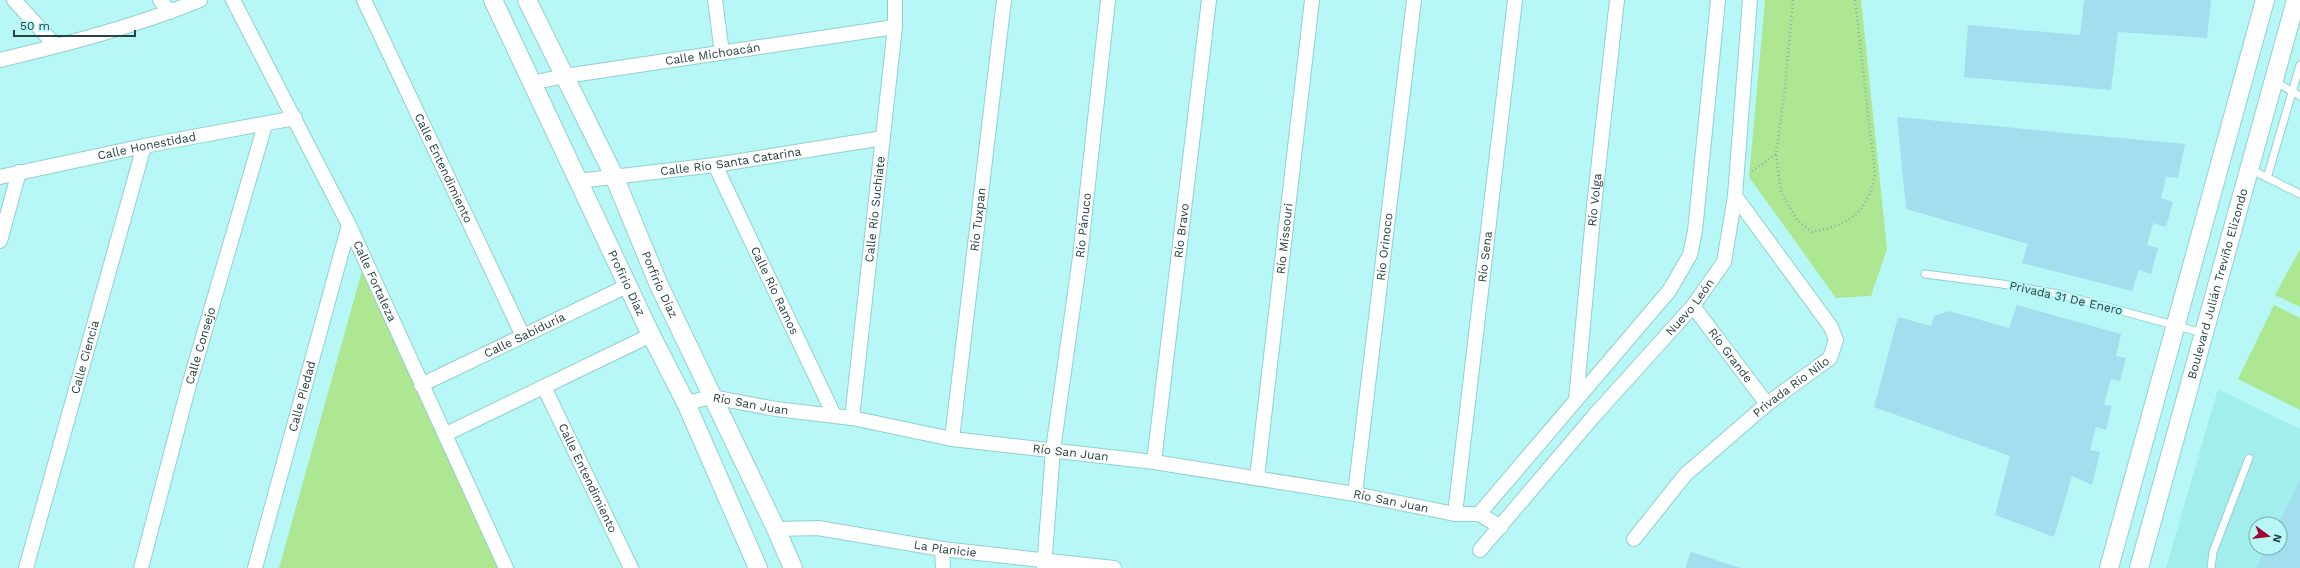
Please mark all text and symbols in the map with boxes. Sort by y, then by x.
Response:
scale bar [14,12,135,38]
text: 50 m [20,19,50,33]
street label: Calle Michoacán [664,40,761,68]
street label: Calle Entendimiento [412,111,476,225]
street label: Calle Honestidad [96,129,197,163]
street label: Calle Río Santa Catarina [660,144,802,178]
street label: Calle Río Suchiate [862,155,888,263]
street label: Río Volga [1585,172,1605,227]
street label: Río Tuxpan [967,187,989,252]
street label: Boulevard Julián Treviño Elizondo [2185,187,2251,381]
street label: Río Pánuco [1073,192,1094,259]
street label: Río Bravo [1171,202,1192,259]
street label: Río Missouri [1274,202,1296,275]
street label: Río Orinoco [1374,212,1396,281]
street label: Río Sena [1475,230,1495,283]
street label: Calle Fortaleza [350,239,399,324]
street label: Calle Río Ramos [748,244,802,337]
street label: Profirio Díaz [605,248,648,318]
street label: Porfirio Díaz [639,249,681,320]
street label: Nuevo León [1663,276,1717,338]
street label: Privada 31 De Enero [2008,278,2124,318]
street label: Calle Consejo [183,305,218,386]
street label: Calle Sabiduría [482,310,568,361]
street label: Calle Ciencia [68,318,102,396]
street label: Río Grande [1705,325,1755,386]
street label: Privada Río Nilo [1750,354,1832,420]
street label: Calle Piedad [286,359,318,433]
street label: Río San Juan [712,390,789,417]
street label: Calle Entendimiento [556,421,620,535]
street label: Río San Juan [1032,441,1109,464]
street label: Río San Juan [1352,487,1430,516]
north arrow [2248,516,2288,556]
text: N [2270,533,2285,544]
street label: La Planicie [913,537,977,560]

